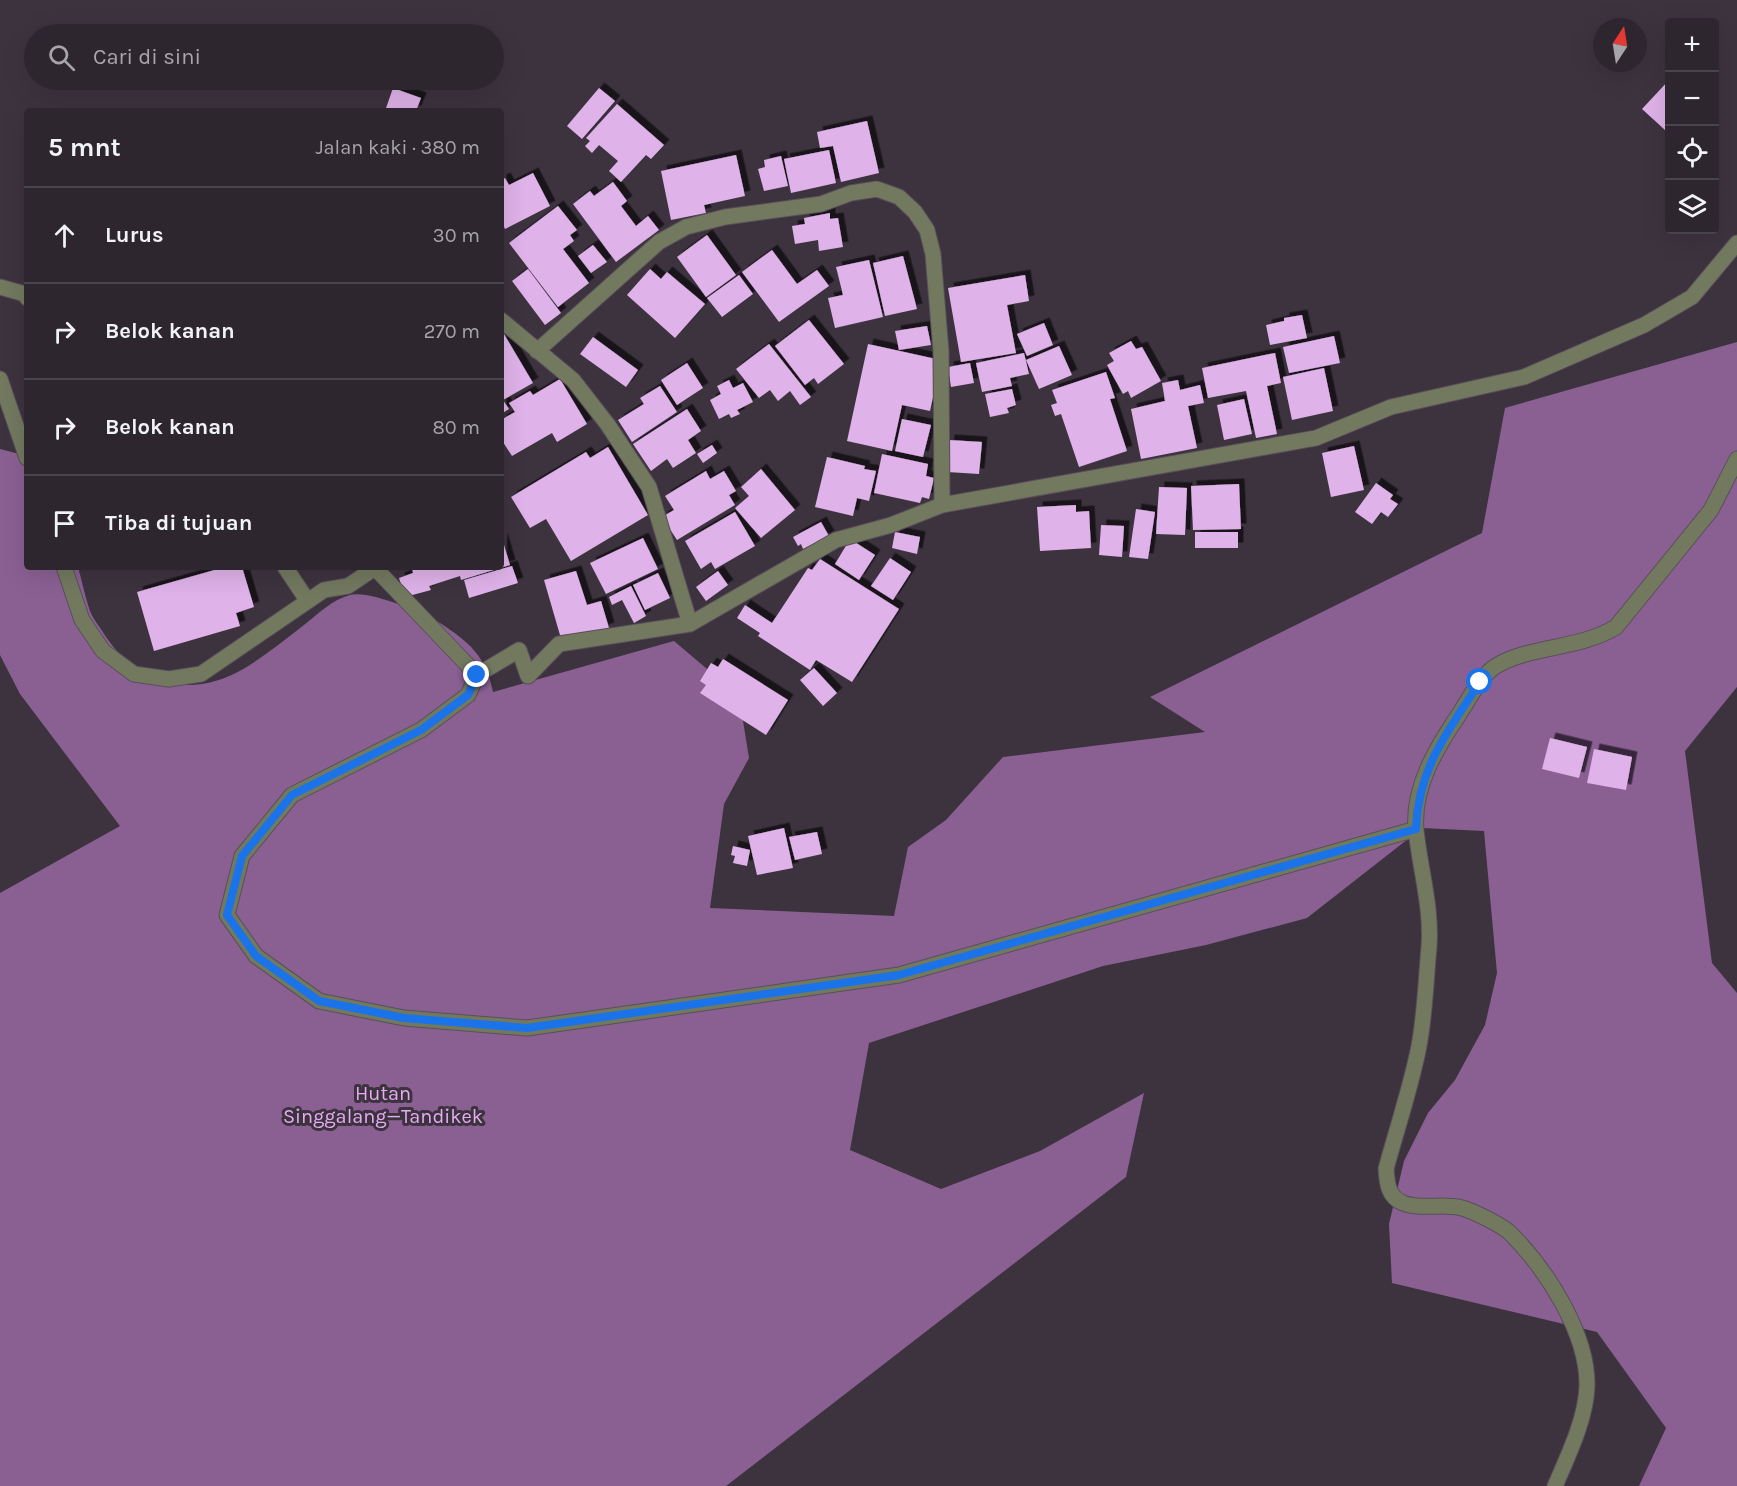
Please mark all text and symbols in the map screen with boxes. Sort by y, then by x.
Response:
north arrow [1593,18,1647,72]
map controls [1665,18,1719,234]
button: + [1665,18,1719,72]
search box [24,24,504,90]
icon: search [45,41,78,74]
text: Cari di sini [93,44,201,70]
button: − [1665,72,1719,126]
button: locate [1665,126,1719,180]
text: 5 mnt [48,132,121,163]
text: Jalan kaki · 380 m [315,136,480,159]
button: layers [1665,180,1719,234]
icon: ahead [48,219,81,252]
text: Lurus [105,222,164,248]
text: 30 m [433,224,480,247]
icon: right [48,315,81,348]
text: Belok kanan [105,318,235,344]
text: 270 m [424,320,480,343]
icon: right [48,411,81,444]
text: Belok kanan [105,414,235,440]
text: 80 m [432,416,480,439]
icon: arrive [48,507,81,540]
text: Tiba di tujuan [105,510,252,536]
route end [463,661,489,687]
route start [1466,668,1492,694]
park label: Hutan Singgalang—Tandikek [283,1082,483,1128]

